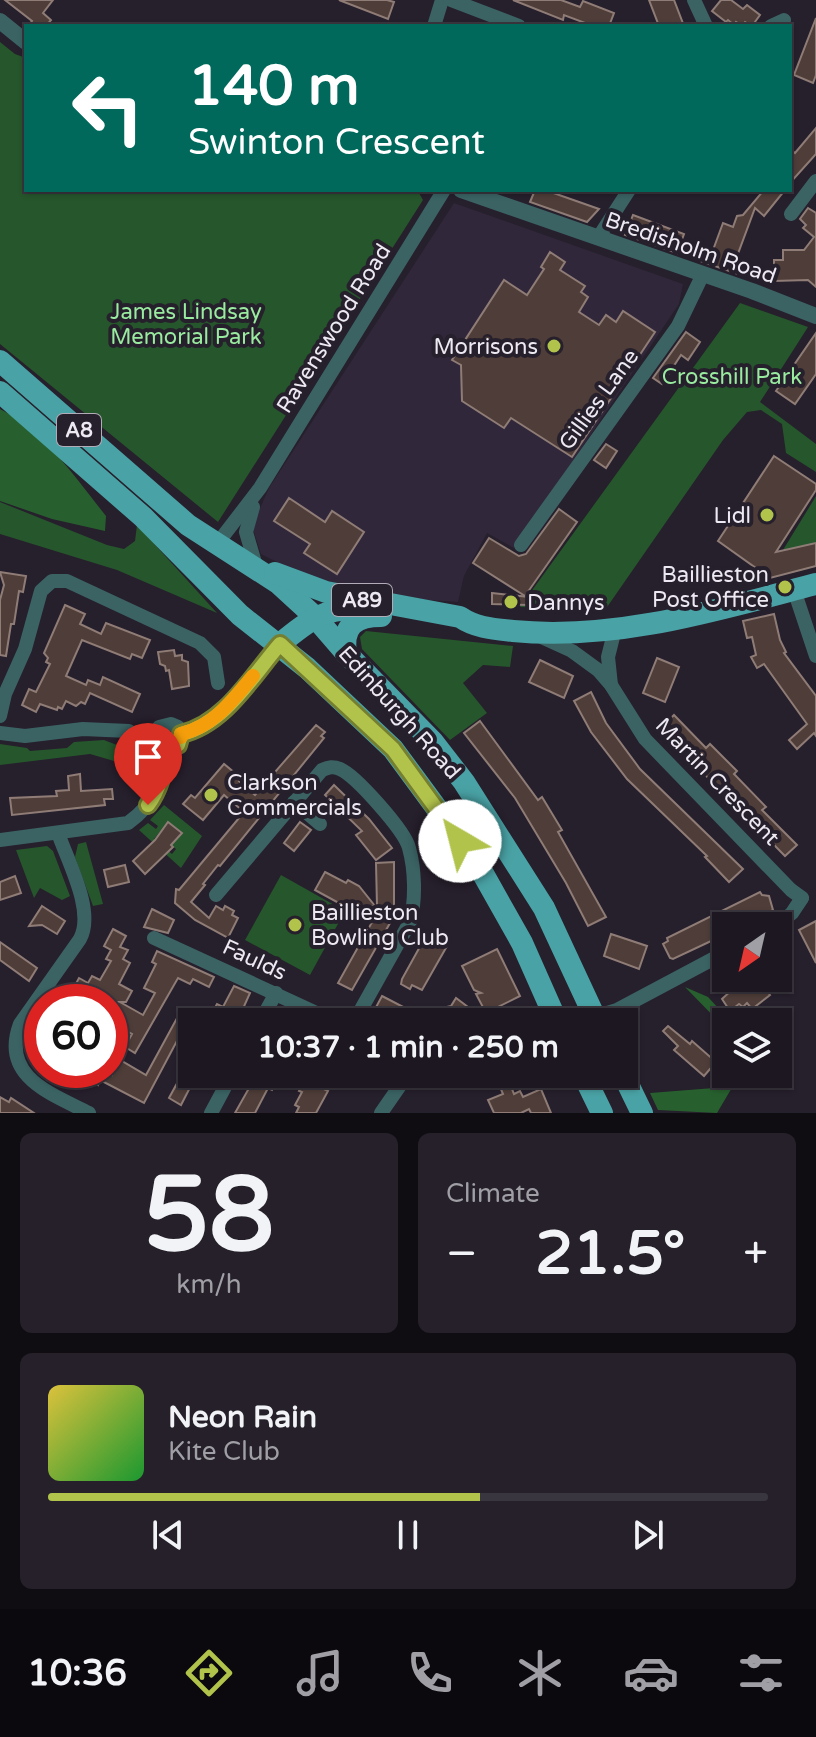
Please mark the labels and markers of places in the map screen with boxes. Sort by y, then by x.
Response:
place label: Morrisons [433,334,538,360]
marker: Morrisons [545,337,563,355]
place label: Lidl [713,503,751,529]
marker: Lidl [758,506,776,524]
place label: Baillieston Post Office [652,562,769,613]
marker: Baillieston Post Office [776,578,794,596]
place label: Dannys [527,590,605,616]
marker: Dannys [502,593,520,611]
pin [114,723,182,805]
place label: Clarkson Commercials [227,770,362,821]
marker: Clarkson Commercials [202,786,220,804]
place label: Baillieston Bowling Club [311,900,449,951]
marker: Baillieston Bowling Club [286,916,304,934]

